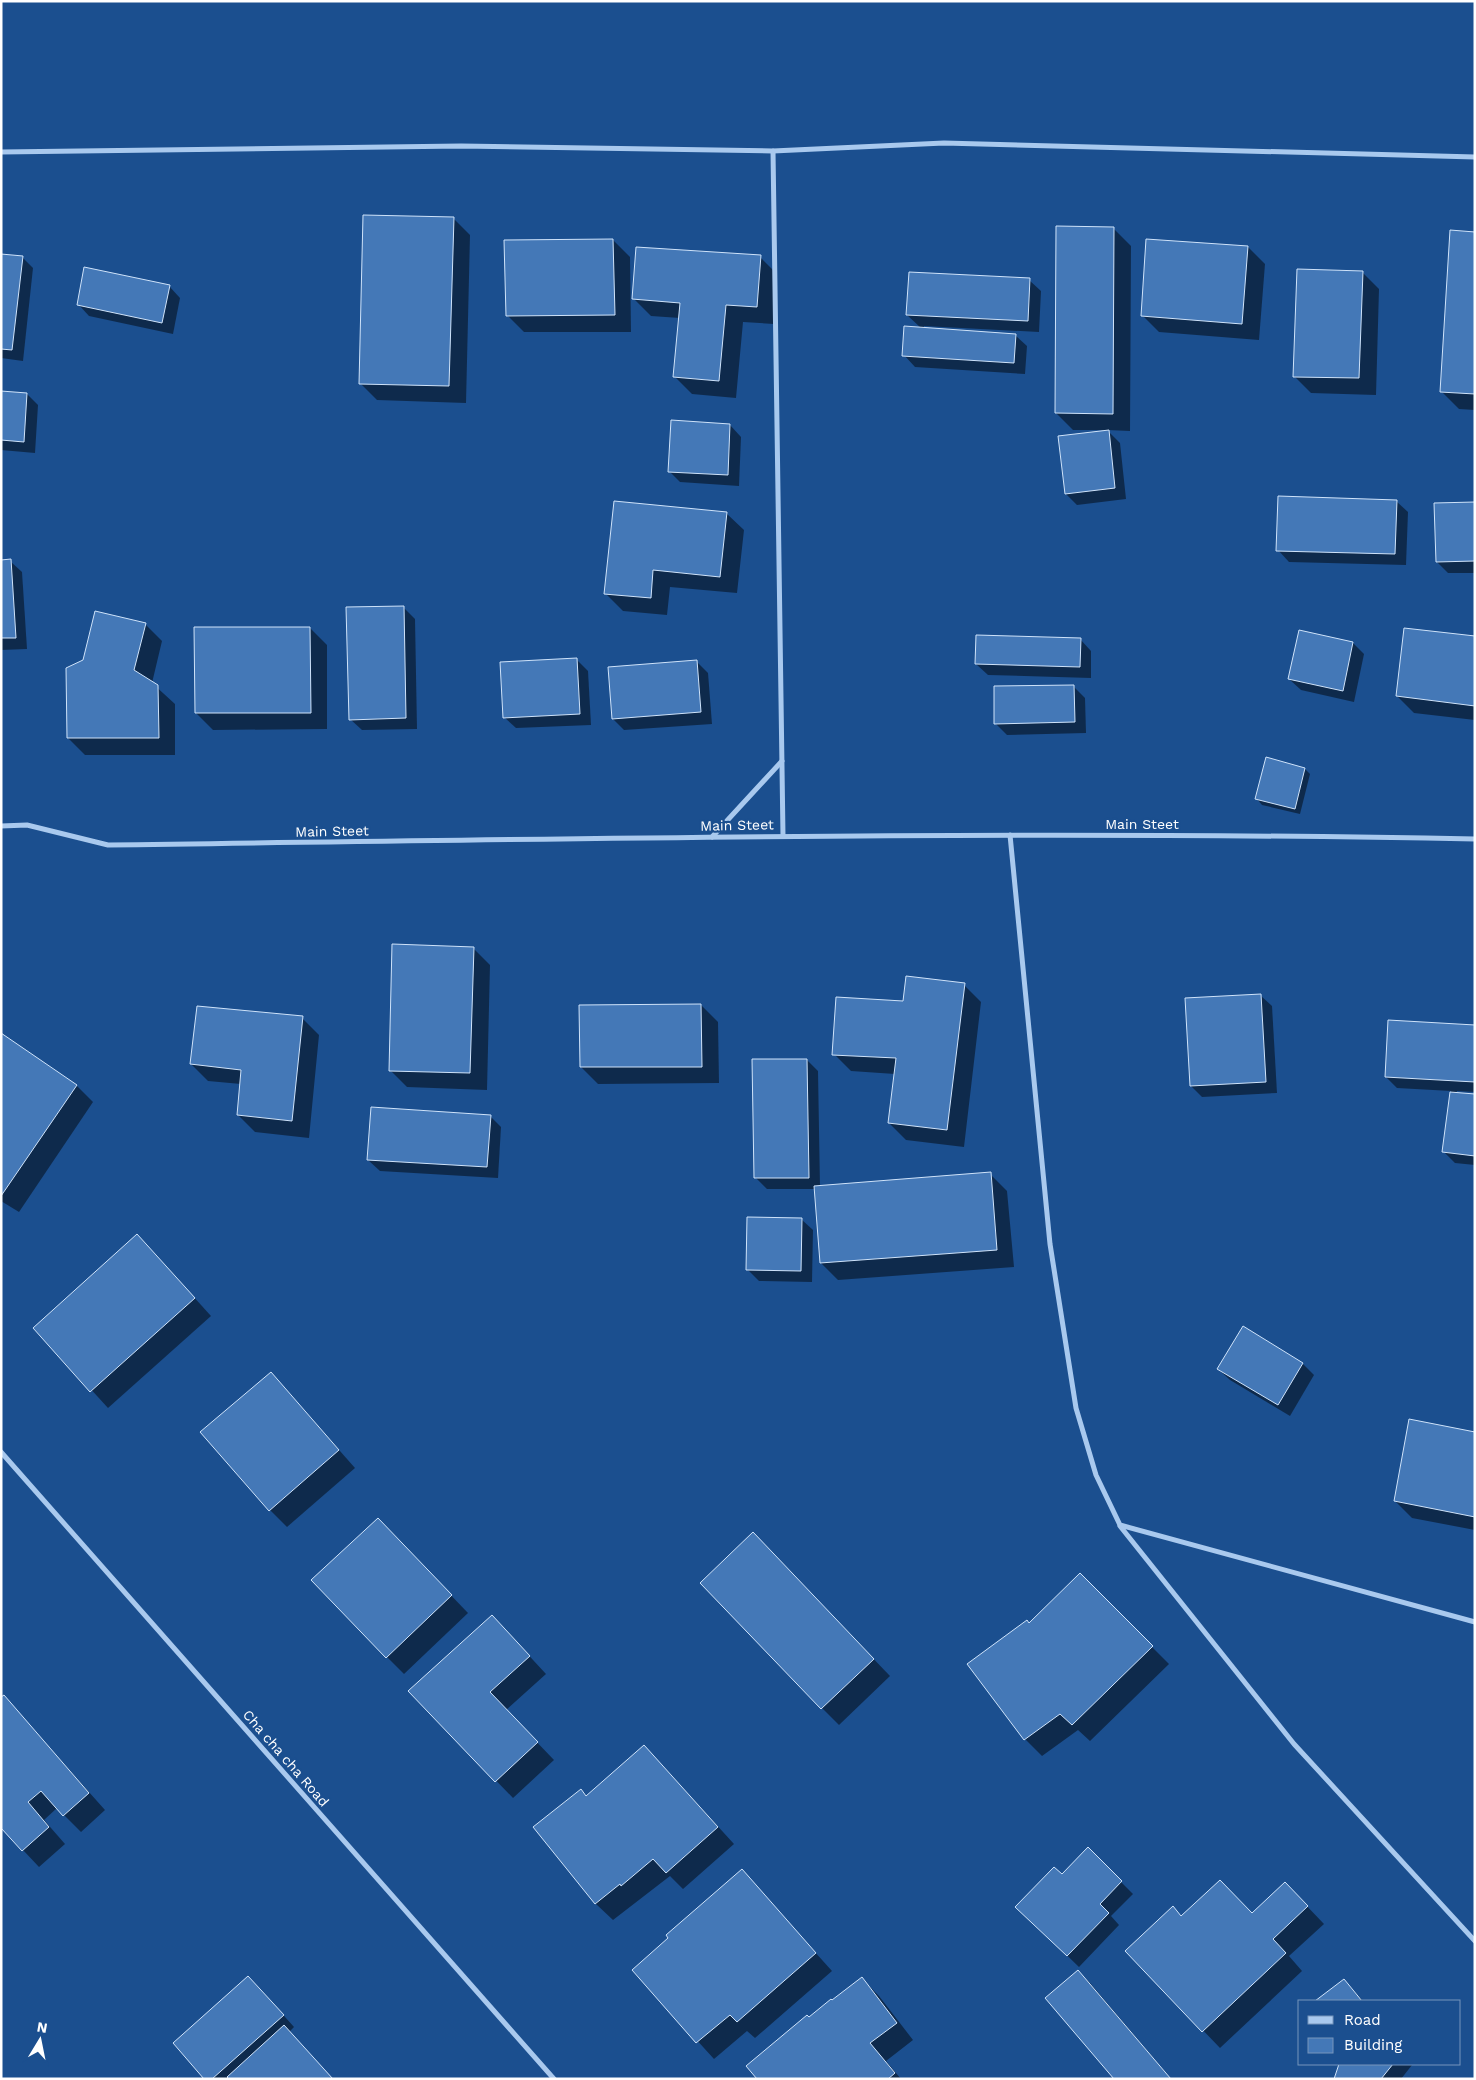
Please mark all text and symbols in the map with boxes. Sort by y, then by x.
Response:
street label: Main Steet [700,816,774,834]
street label: Main Steet [1105,816,1179,832]
street label: Main Steet [295,822,369,840]
street label: Cha cha cha Road [240,1706,332,1810]
legend [1298,2000,1461,2065]
text: Road [1344,2011,1381,2029]
north arrow [15,2015,65,2065]
text: N [36,2018,49,2036]
text: Building [1344,2036,1402,2054]

